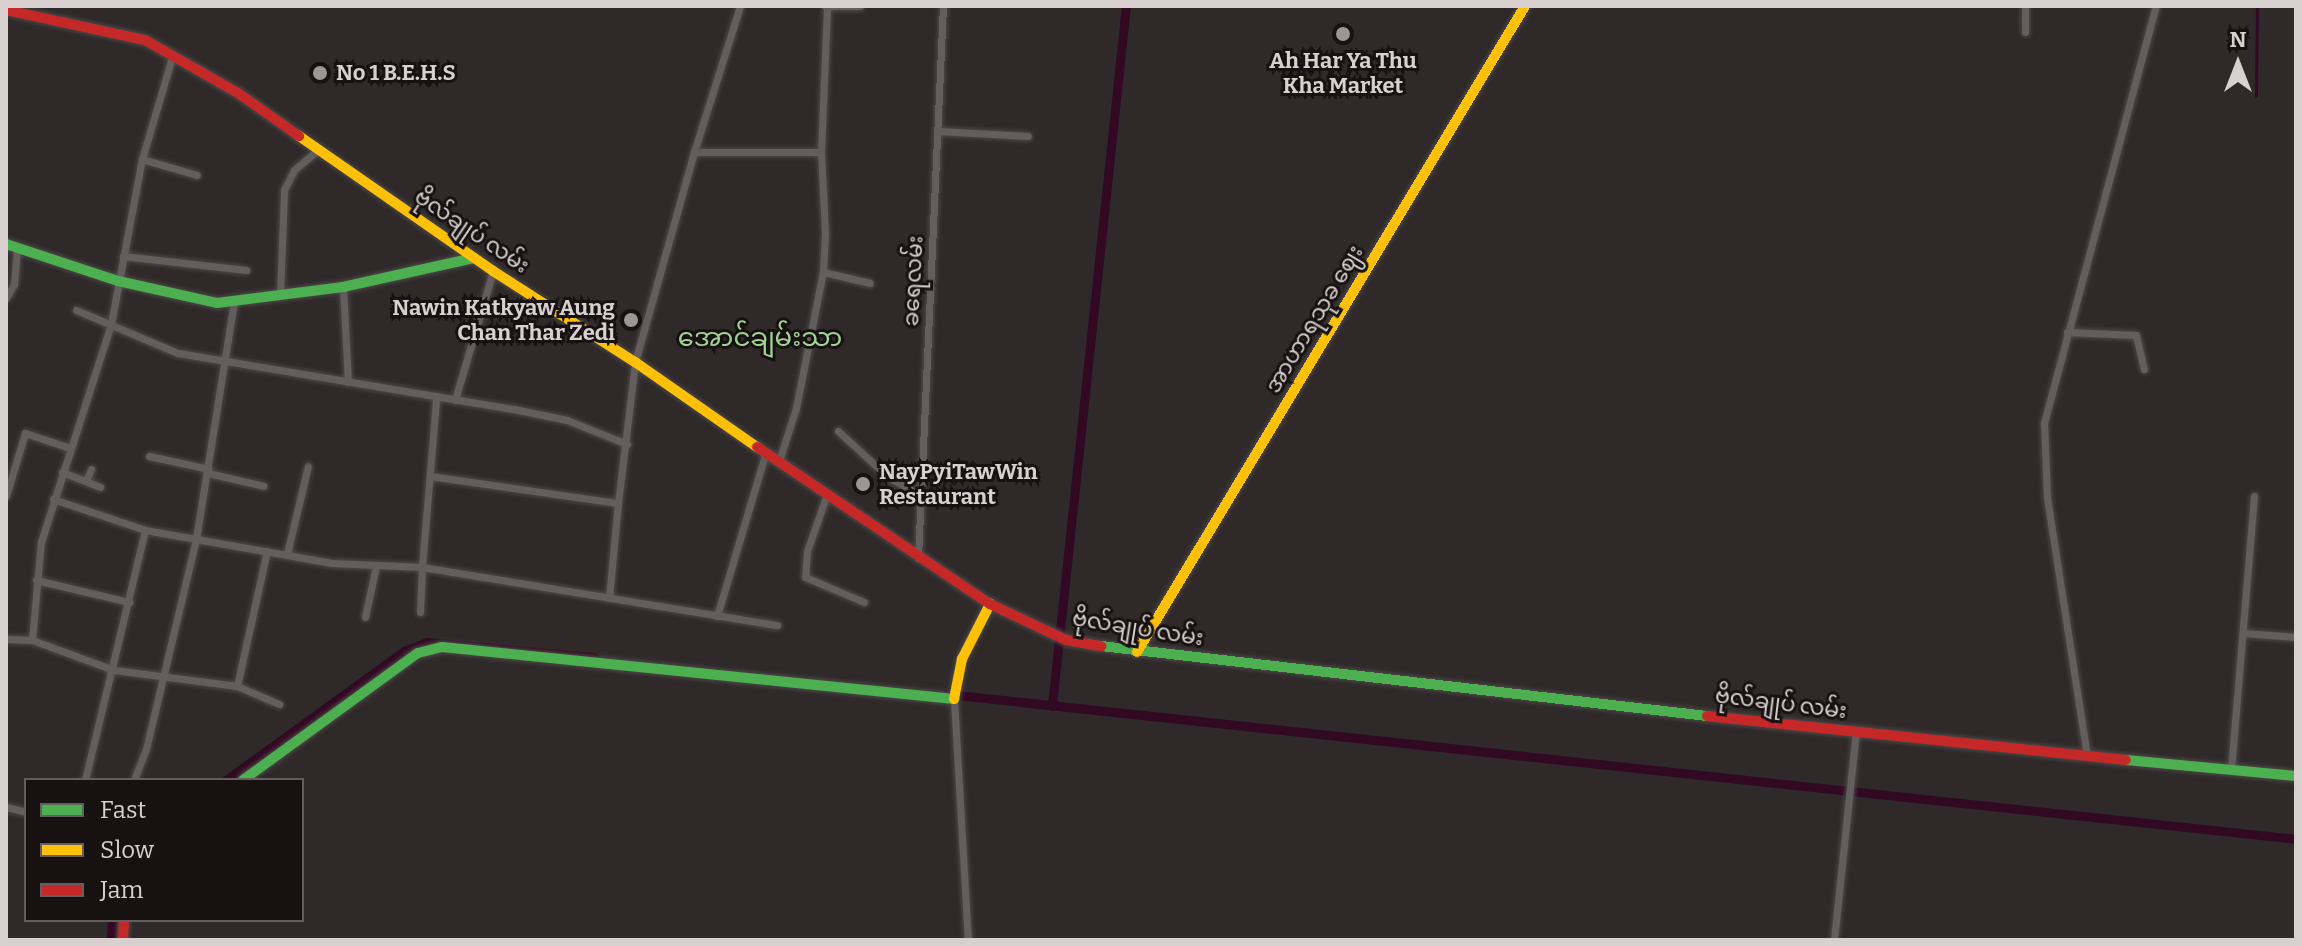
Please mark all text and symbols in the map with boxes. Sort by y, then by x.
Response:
north arrow [2198,24,2278,104]
marker: Ah Har Ya Thu Kha Market [1334,25,1352,43]
text: N [2230,26,2246,53]
place label: Ah Har Ya Thu Kha Market [1269,47,1417,98]
place label: No 1 B.E.H.S [336,60,456,86]
marker: No 1 B.E.H.S [311,64,329,82]
street label: ဗိုလ်ချုပ် လမ်း [410,183,534,279]
street label: ခရေလမ်း [897,235,929,327]
street label: အာဟာရသုခ ဈေး [1259,240,1369,398]
place label: Nawin Katkyaw Aung Chan Thar Zedi [392,294,615,346]
marker: Nawin Katkyaw Aung Chan Thar Zedi [622,311,640,329]
district label: အောင်ချမ်းသာ [678,322,842,354]
place label: NayPyiTawWin Restaurant [879,458,1038,510]
marker: NayPyiTawWin Restaurant [854,475,872,493]
street label: ဗိုလ်ချုပ် လမ်း [1071,605,1205,651]
street label: ဗိုလ်ချုပ် လမ်း [1714,682,1848,724]
legend [24,778,304,922]
text: Fast [100,796,146,824]
text: Slow [100,836,154,864]
text: Jam [100,876,143,904]

